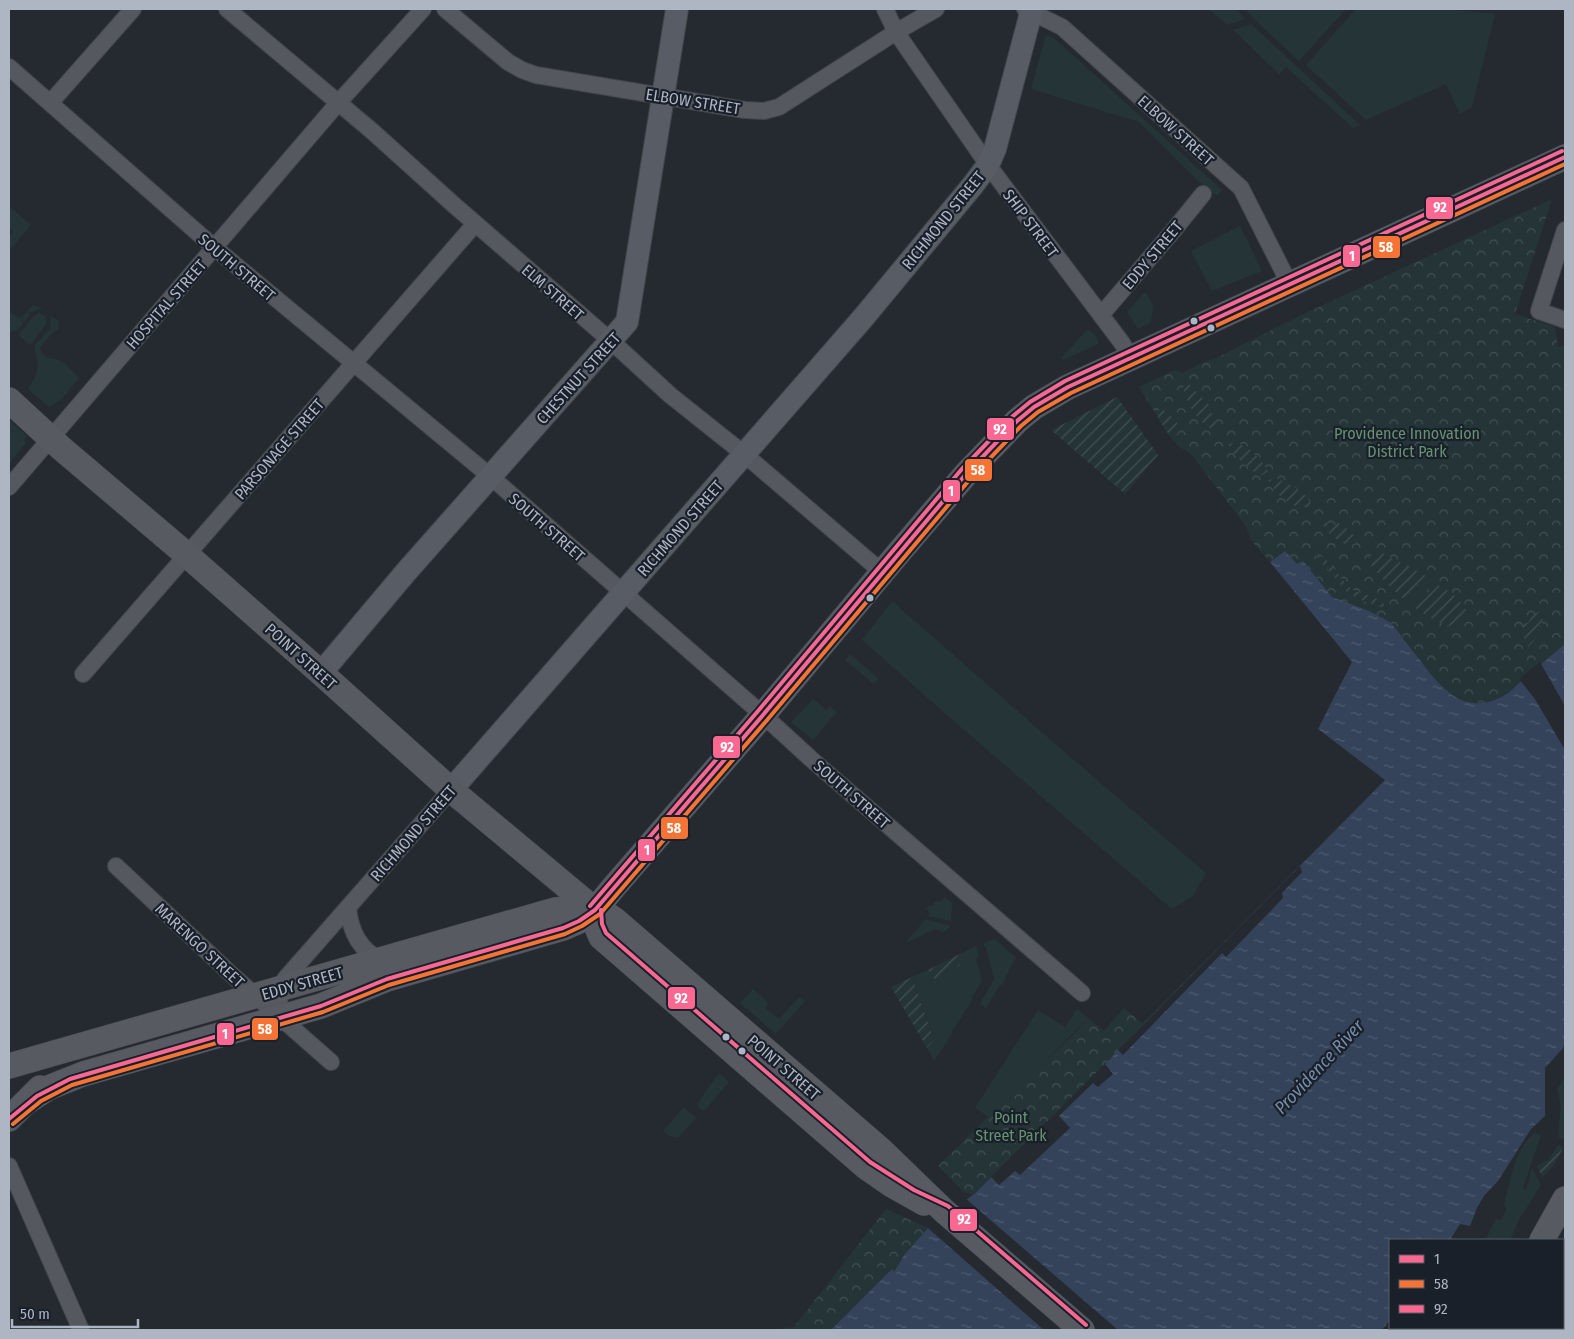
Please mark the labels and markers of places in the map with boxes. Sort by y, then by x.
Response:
unlabelled marker [1189,316,1199,326]
unlabelled marker [1206,323,1216,333]
unlabelled marker [865,593,875,603]
unlabelled marker [721,1032,731,1042]
unlabelled marker [737,1046,747,1056]

